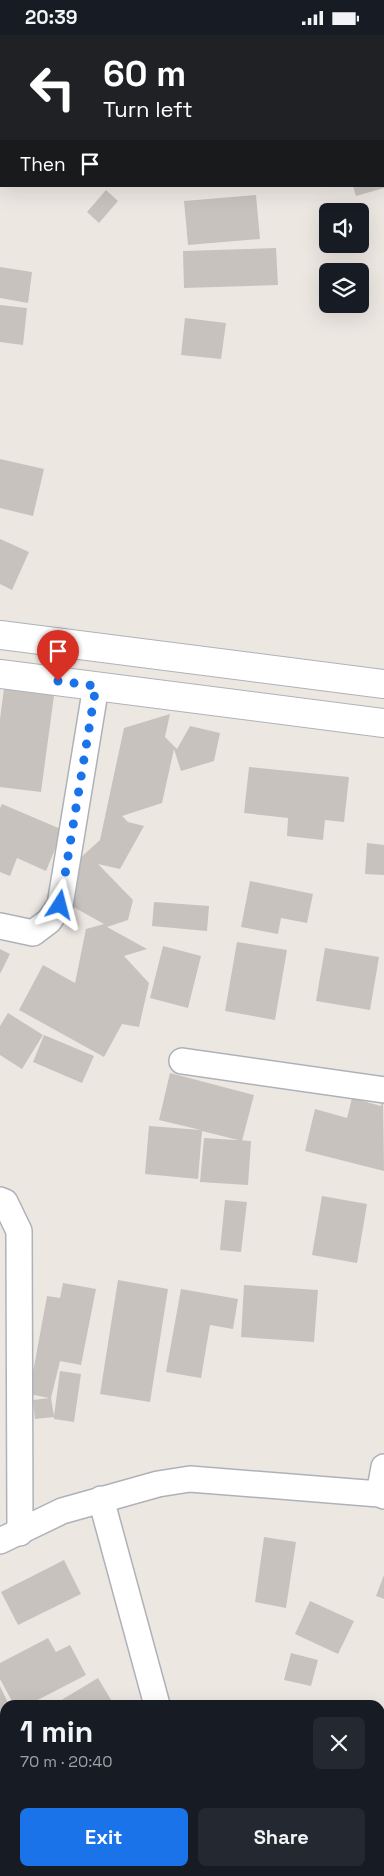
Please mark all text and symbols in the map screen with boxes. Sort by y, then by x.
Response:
text: 20:39 [25,5,78,30]
text: 60 m [103,52,186,96]
icon: left [20,55,85,120]
text: Turn left [103,95,193,123]
icon: arrive [76,150,104,178]
text: Then [20,152,66,177]
map controls [319,203,369,313]
button: sound [319,203,369,253]
button: layers [319,263,369,313]
pin [37,630,79,681]
icon: arrive [44,637,72,665]
position arrow [33,878,85,930]
text: 1 min [20,1712,93,1751]
button: close [313,1717,365,1769]
text: 70 m · 20:40 [20,1751,112,1772]
button: Exit [20,1808,188,1866]
button: Share [198,1808,365,1866]

